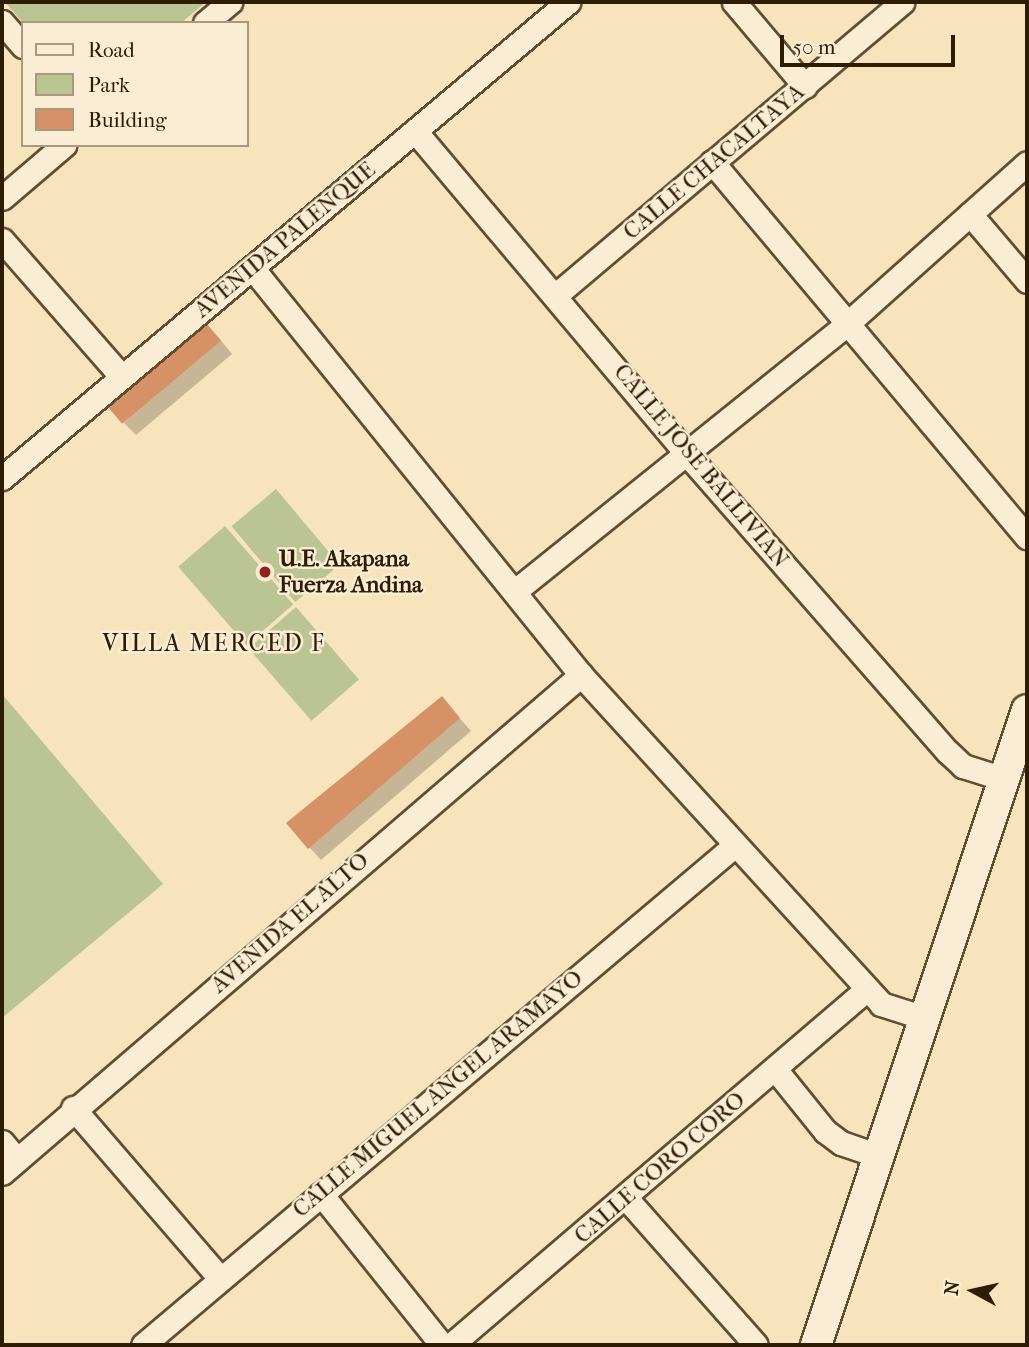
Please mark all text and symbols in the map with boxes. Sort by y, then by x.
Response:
legend [21,21,248,147]
scale bar [784,21,959,65]
text: 50 m [793,35,836,59]
text: Road [88,38,135,62]
text: Park [88,73,130,97]
street label: CALLE CHACALTAYA [618,78,810,246]
text: Building [88,108,166,132]
street label: AVENIDA PALENQUE [189,156,381,324]
street label: CALLE JOSE BALLIVIAN [608,359,794,573]
place label: U.E. Akapana Fuerza Andina [279,545,423,599]
marker: U.E. Akapana Fuerza Andina [257,564,273,580]
district label: VILLA MERCED F [104,630,324,658]
street label: AVENIDA EL ALTO [205,847,375,999]
street label: CALLE MIGUEL ANGEL ARAMAYO [287,965,589,1223]
street label: CALLE CORO CORO [569,1086,751,1250]
north arrow [938,1256,1008,1326]
text: N [940,1279,964,1297]

